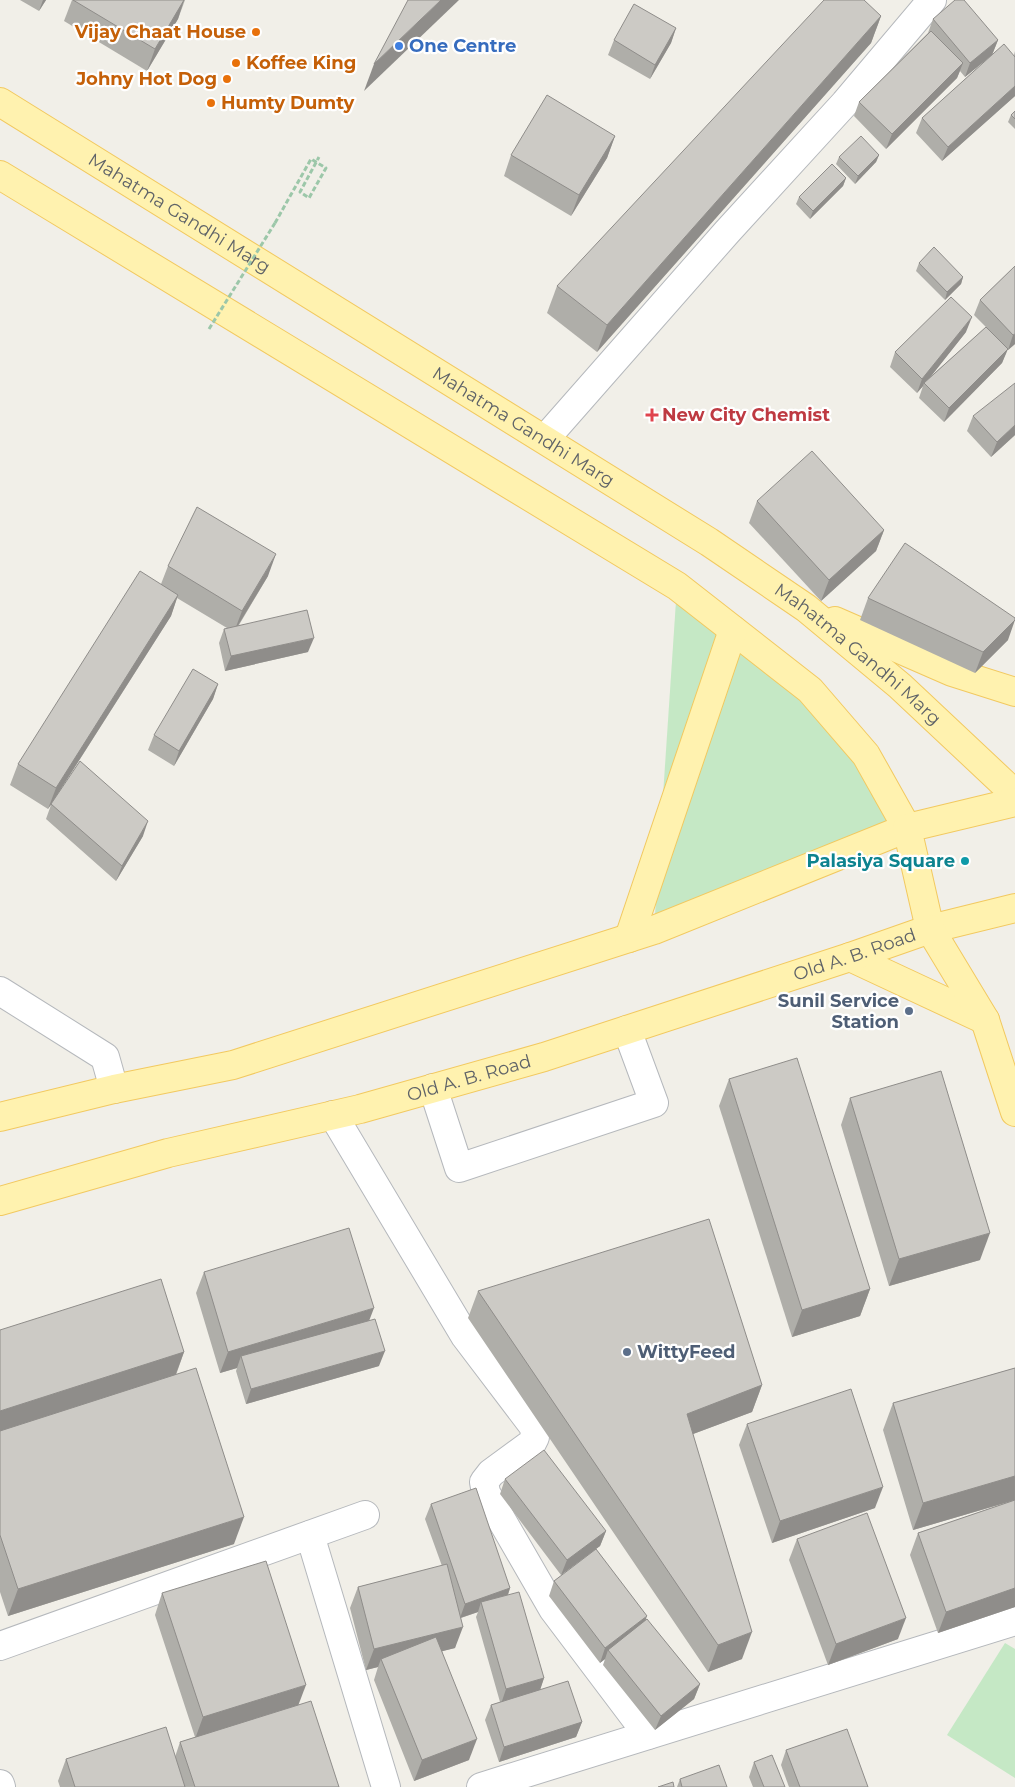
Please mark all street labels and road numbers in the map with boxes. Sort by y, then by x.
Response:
street label: Mahatma Gandhi Marg [84,148,274,278]
street label: Mahatma Gandhi Marg [428,362,619,492]
street label: Mahatma Gandhi Marg [770,579,946,730]
street label: Old A. B. Road [791,924,919,986]
street label: Old A. B. Road [404,1050,534,1106]

